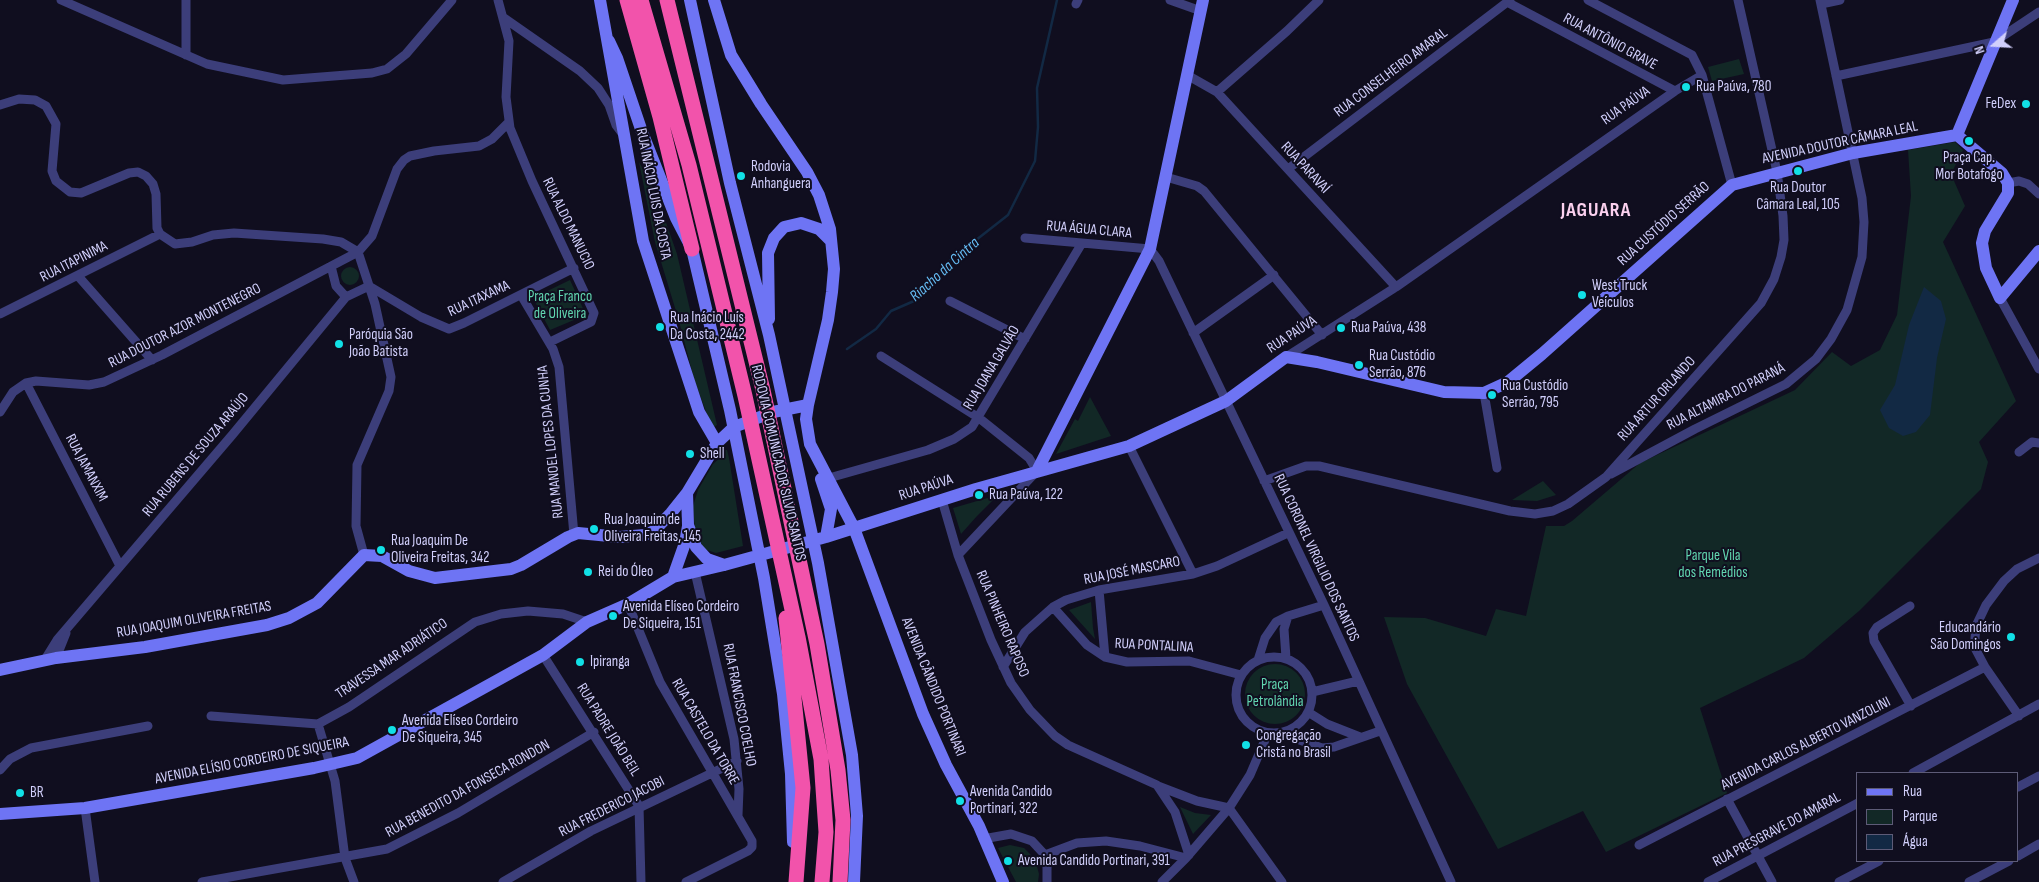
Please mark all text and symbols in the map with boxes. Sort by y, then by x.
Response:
street label: RUA ANTÔNIO GRAVE [1560,10,1660,74]
north arrow [1969,20,2019,70]
street label: RUA CONSELHEIRO AMARAL [1331,24,1451,122]
text: N [1970,44,1989,56]
place label: Rua Paúva, 780 [1696,78,1771,96]
marker: Rua Paúva, 780 [1680,81,1692,93]
street label: RUA PAÚVA [1598,83,1654,129]
place label: FeDex [1986,95,2016,113]
marker: FeDex [2020,98,2032,110]
street label: AVENIDA DOUTOR CÂMARA LEAL [1761,118,1919,168]
street label: RUA INÁCIO LUIS DA COSTA [631,127,675,261]
marker: Praça Cap. Mor Botafogo [1963,135,1975,147]
street label: RUA PARAVAÍ [1277,138,1333,198]
place label: Praça Cap. Mor Botafogo [1935,149,2003,184]
place label: Rodovia Anhanguera [751,158,811,193]
marker: Rua Doutor Câmara Leal, 105 [1792,165,1804,177]
marker: Rodovia Anhanguera [735,170,747,182]
street label: RUA ALDO MANUCIO [538,175,598,273]
street label: RUA CUSTÓDIO SERRÃO [1614,178,1714,270]
place label: Rua Doutor Câmara Leal, 105 [1756,179,1840,214]
district label: JAGUARA [1560,199,1632,223]
street label: RUA ÁGUA CLARA [1046,217,1132,243]
water label: Riacho da Cintra [906,234,984,306]
street label: RUA ITAPINIMA [37,237,111,287]
street label: RUA ITAXAMA [445,277,513,321]
place label: West Truck Veículos [1592,277,1647,312]
street label: RUA DOUTOR AZOR MONTENEGRO [106,280,264,372]
park label: Praça Franco de Oliveira [528,288,592,323]
marker: West Truck Veículos [1576,289,1588,301]
place label: Rua Inácio Luís Da Costa, 2442 [670,309,745,344]
street label: RUA PAÚVA [1264,312,1320,358]
place label: Rua Paúva, 438 [1351,319,1426,337]
marker: Rua Inácio Luís Da Costa, 2442 [654,321,666,333]
marker: Rua Paúva, 438 [1335,322,1347,334]
street label: RUA JOANA GALVÃO [960,323,1024,413]
place label: Paróquia São João Batista [349,326,413,361]
marker: Paróquia São João Batista [333,338,345,350]
place label: Rua Custódio Serrão, 876 [1369,347,1435,382]
street label: RUA ARTUR ORLANDO [1614,353,1700,445]
marker: Rua Custódio Serrão, 876 [1353,359,1365,371]
street label: RUA ALTAMIRA DO PARANÁ [1664,359,1788,435]
street label: RODOVIA COMUNICADOR SILVIO SANTOS [747,363,809,563]
street label: RUA MANOEL LOPES DA CUNHA [534,365,568,519]
place label: Rua Custódio Serrão, 795 [1502,377,1568,412]
street label: RUA RUBENS DE SOUZA ARAÚJO [139,389,253,521]
marker: Rua Custódio Serrão, 795 [1486,389,1498,401]
street label: RUA JAMANXIM [61,431,111,505]
place label: Shell [700,445,724,463]
marker: Shell [684,448,696,460]
street label: RUA PAÚVA [897,471,955,505]
street label: RUA CORONEL VIRGILIO DOS SANTOS [1269,471,1363,645]
place label: Rua Paúva, 122 [989,486,1063,504]
marker: Rua Paúva, 122 [973,489,985,501]
place label: Rua Joaquim de Oliveira Freitas, 145 [604,511,701,546]
marker: Rua Joaquim de Oliveira Freitas, 145 [588,523,600,535]
place label: Rua Joaquim De Oliveira Freitas, 342 [391,532,489,567]
marker: Rua Joaquim De Oliveira Freitas, 342 [375,544,387,556]
park label: Parque Vila dos Remédios [1678,547,1748,582]
street label: RUA JOSÉ MASCARO [1082,553,1182,589]
place label: Rei do Óleo [598,563,653,581]
marker: Rei do Óleo [582,566,594,578]
street label: RUA PINHEIRO RAPOSO [971,568,1033,680]
street label: RUA JOAQUIM OLIVEIRA FREITAS [115,598,273,642]
place label: Avenida Elíseo Cordeiro De Siqueira, 151 [623,598,739,633]
marker: Avenida Elíseo Cordeiro De Siqueira, 151 [607,610,619,622]
street label: TRAVESSA MAR ADRIÁTICO [333,615,451,703]
street label: AVENIDA CÂNDIDO PORTINARI [897,615,969,759]
place label: Educandário São Domingos [1930,619,2001,654]
marker: Educandário São Domingos [2005,631,2017,643]
street label: RUA PONTALINA [1114,635,1194,657]
street label: RUA FRANCISCO COELHO [718,642,760,768]
place label: Ipiranga [590,653,630,671]
marker: Ipiranga [574,656,586,668]
street label: RUA CASTELO DA TORRE [667,676,743,788]
park label: Praça Petrolândia [1247,676,1303,711]
street label: RUA PADRE JOÃO BEIL [572,680,644,780]
street label: AVENIDA CARLOS ALBERTO VANZOLINI [1718,693,1894,795]
place label: Avenida Elíseo Cordeiro De Siqueira, 345 [402,712,518,747]
marker: Avenida Elíseo Cordeiro De Siqueira, 345 [386,724,398,736]
place label: Congregação Cristã no Brasil [1256,727,1331,762]
street label: AVENIDA ELÍSIO CORDEIRO DE SIQUEIRA [154,733,350,789]
street label: RUA BENEDITO DA FONSECA RONDON [383,736,553,842]
marker: Congregação Cristã no Brasil [1240,739,1252,751]
legend [1856,772,2019,862]
street label: RUA FREDERICO JACOBI [556,773,668,841]
text: Rua [1903,782,1922,801]
place label: Avenida Candido Portinari, 322 [970,783,1052,818]
place label: BR [30,784,44,802]
marker: BR [14,787,26,799]
street label: RUA PRESGRAVE DO AMARAL [1710,789,1844,871]
marker: Avenida Candido Portinari, 322 [954,795,966,807]
text: Parque [1903,807,1938,826]
text: Água [1903,832,1928,851]
place label: Avenida Candido Portinari, 391 [1018,852,1170,870]
marker: Avenida Candido Portinari, 391 [1002,855,1014,867]

